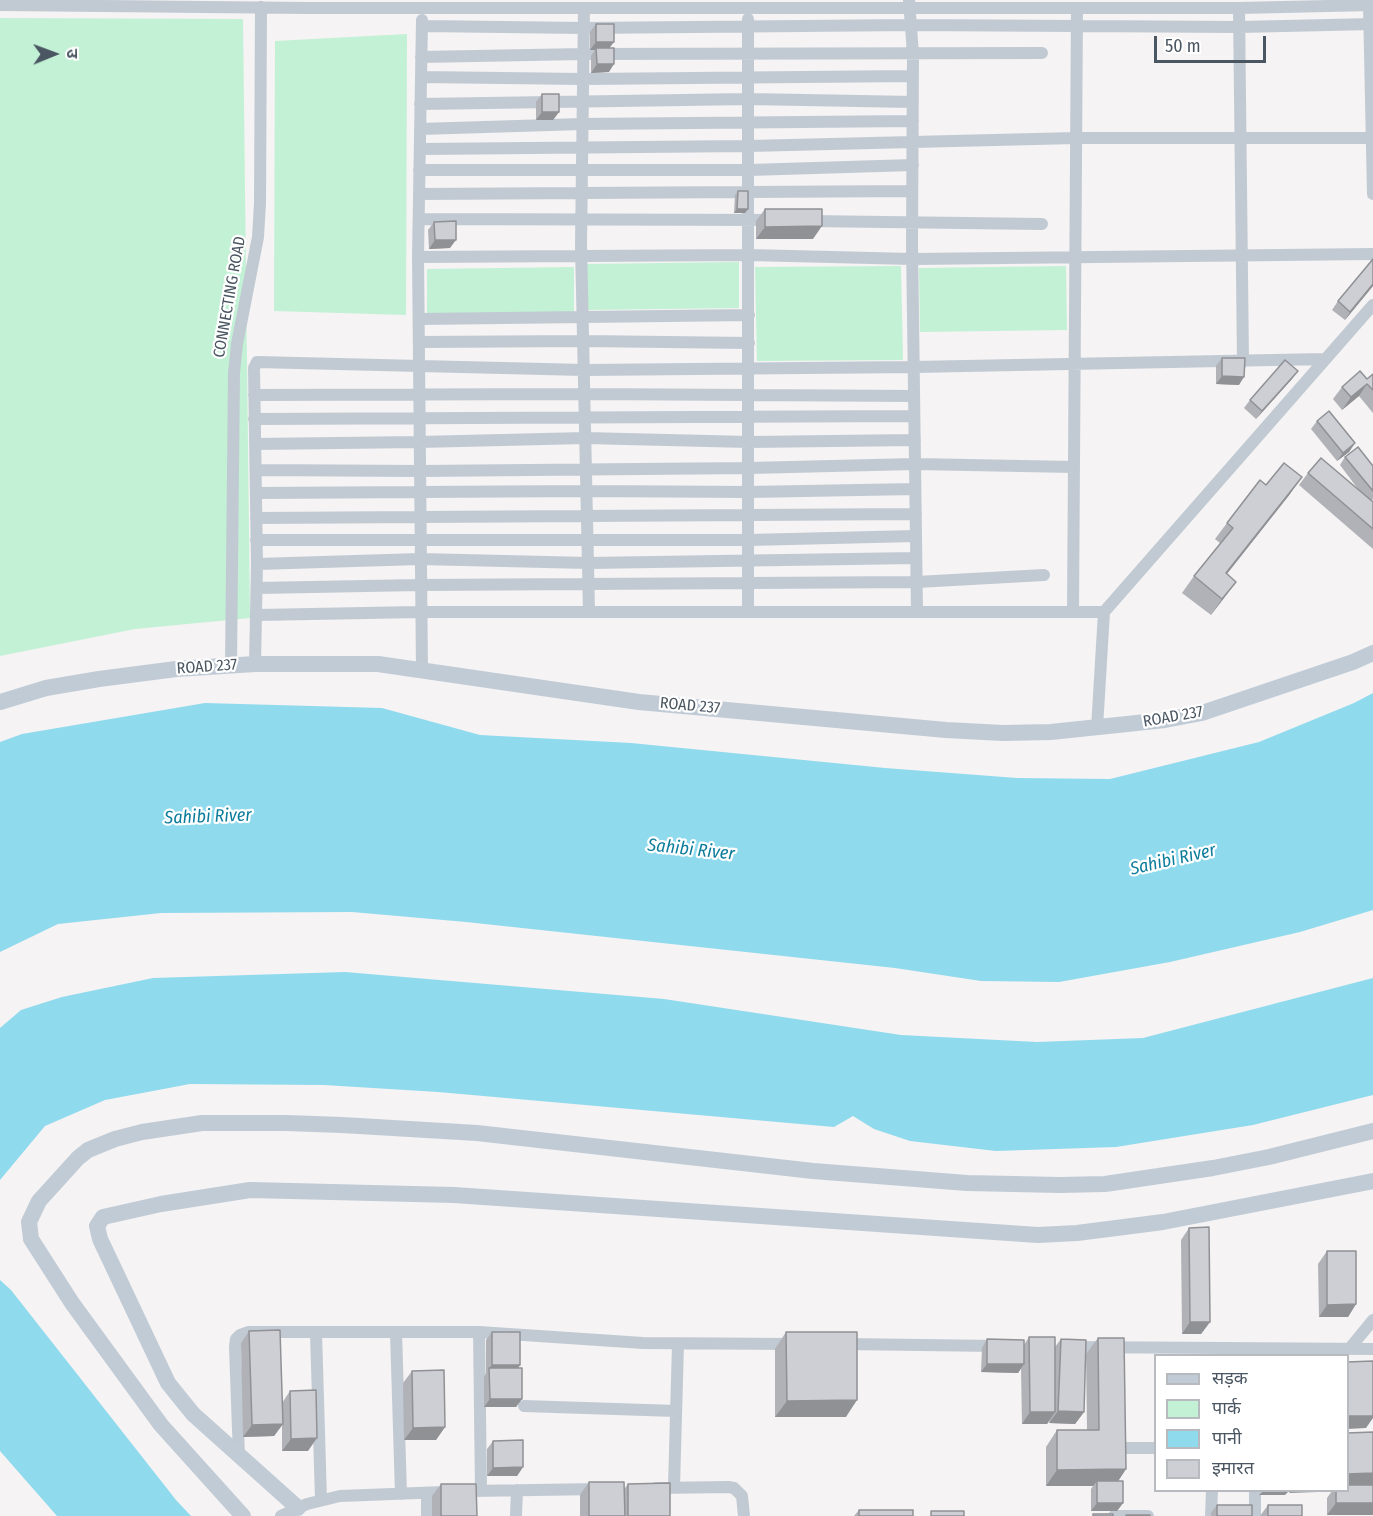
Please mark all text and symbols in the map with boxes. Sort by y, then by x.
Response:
north arrow [24,24,84,84]
scale bar [1157,24,1270,62]
text: 50 m [1165,35,1201,57]
text: उ [63,49,82,59]
street label: CONNECTING ROAD [210,235,250,359]
street label: ROAD 237 [176,655,238,679]
street label: ROAD 237 [659,694,721,718]
street label: ROAD 237 [1142,702,1204,732]
water label: Sahibi River [164,805,252,829]
water label: Sahibi River [647,835,735,865]
water label: Sahibi River [1128,840,1218,880]
legend [1154,1354,1349,1492]
text: सड़क [1212,1367,1248,1389]
text: पार्क [1212,1397,1241,1419]
text: पानी [1212,1427,1242,1449]
text: इमारत [1212,1457,1254,1479]

